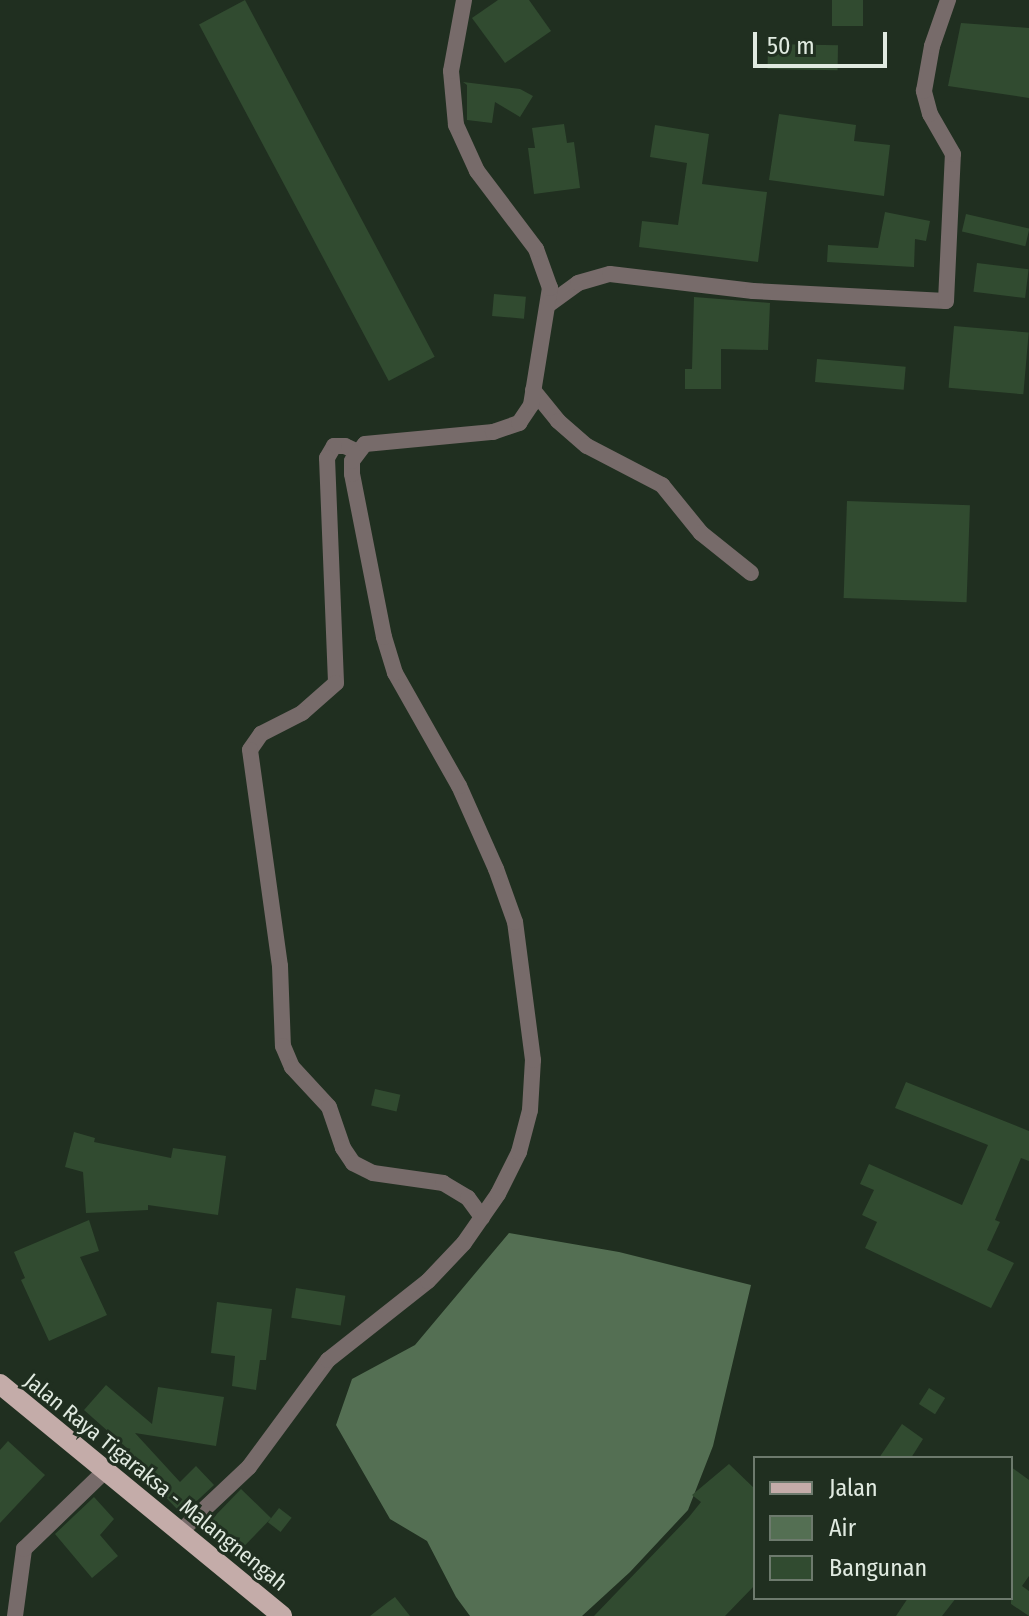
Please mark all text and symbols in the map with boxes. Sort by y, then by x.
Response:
scale bar [757,16,891,66]
text: 50 m [767,32,815,60]
street label: Jalan Raya Tigaraksa - Malangnengah [19,1368,293,1596]
legend [753,1456,1013,1600]
text: Jalan [829,1474,878,1502]
text: Air [829,1514,856,1542]
text: Bangunan [829,1554,927,1582]

